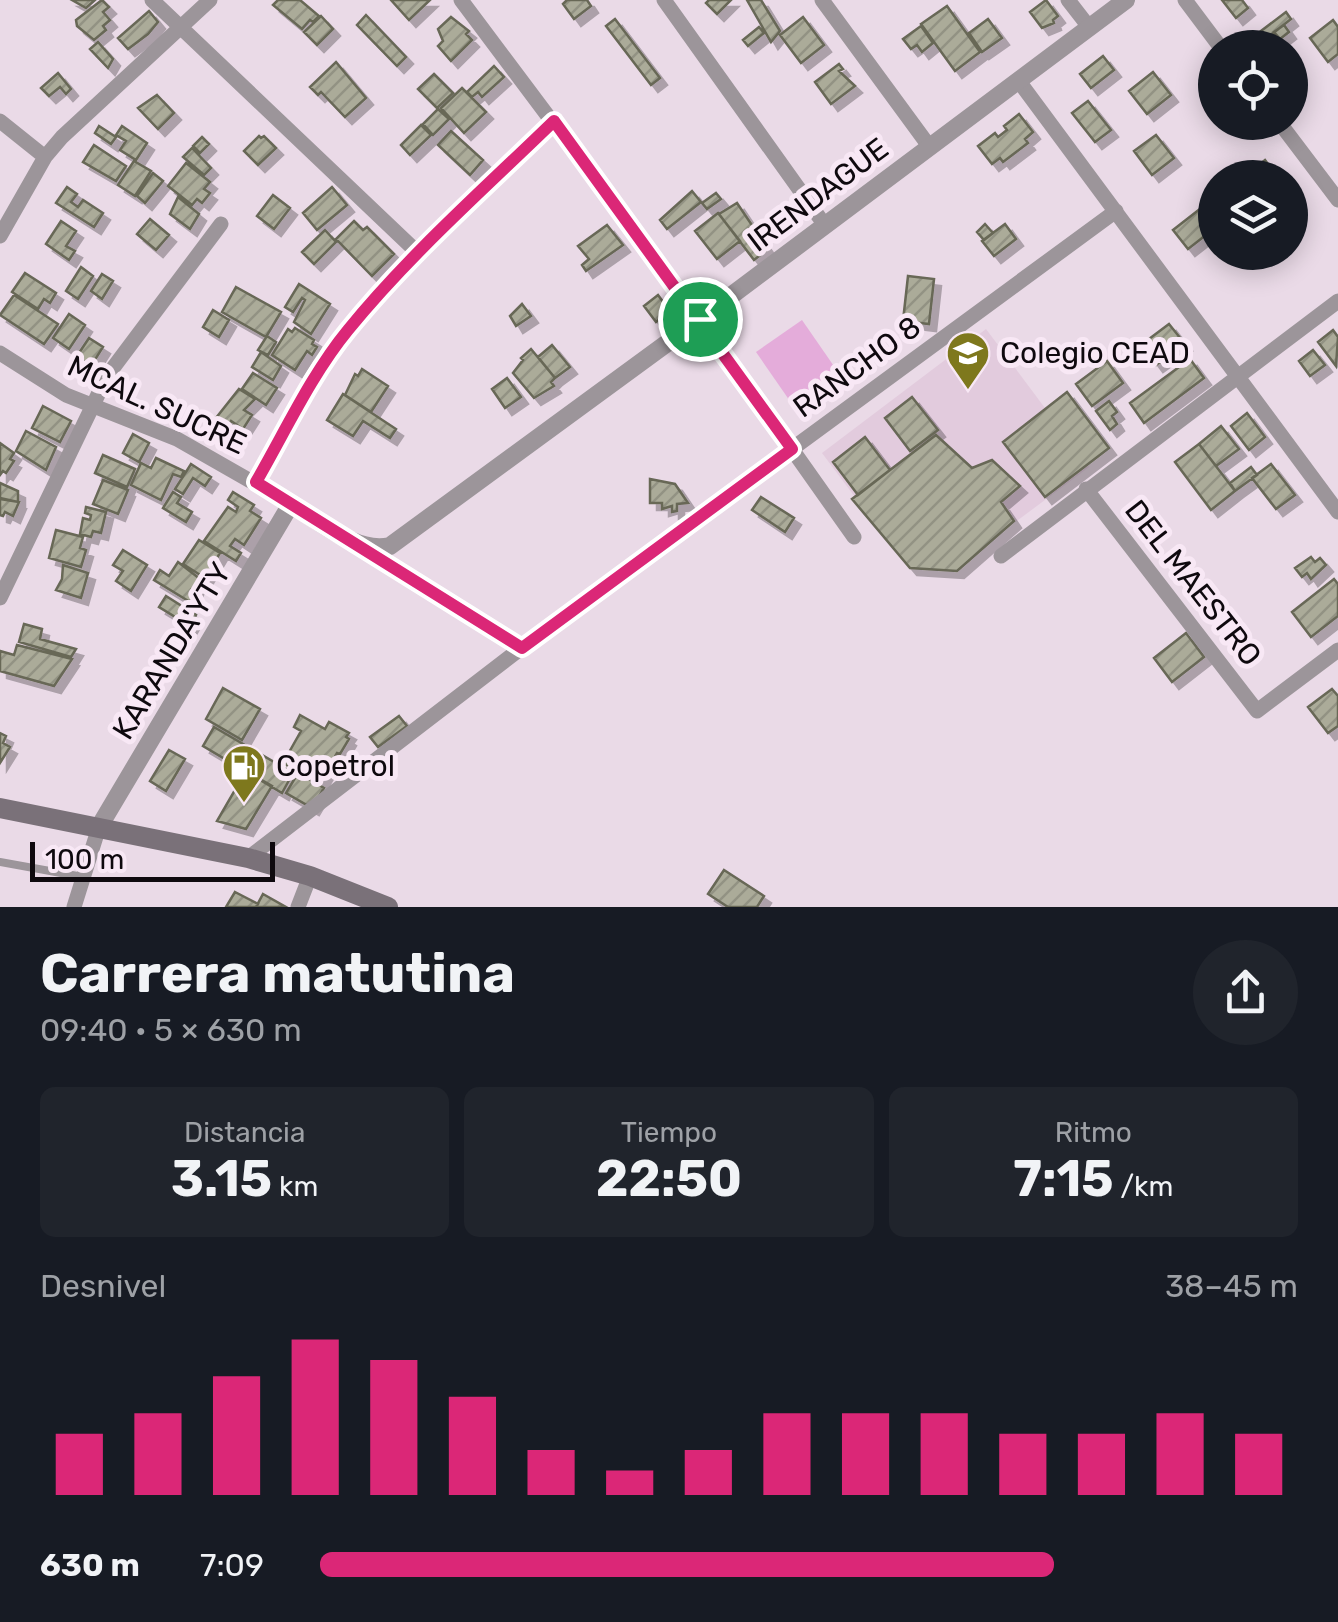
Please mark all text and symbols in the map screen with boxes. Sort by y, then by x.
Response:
map controls [1198,30,1308,270]
button: locate [1198,30,1308,140]
street label: IRENDAGUE [741,131,895,259]
button: layers [1198,160,1308,270]
pin [658,277,743,362]
icon: arrive [673,292,728,347]
street label: RANCHO 8 [786,309,928,425]
school or university icon: Colegio CEAD [945,330,991,391]
place label: Colegio CEAD [1000,335,1190,371]
street label: MCAL. SUCRE [62,348,252,462]
street label: DEL MAESTRO [1117,493,1269,673]
street label: KARANDA'YTY [105,556,239,746]
fuel station icon: Copetrol [221,743,267,804]
place label: Copetrol [276,748,395,784]
scale bar [30,837,275,881]
text: 100 m [45,843,124,876]
button: share [1193,940,1298,1045]
text: Carrera matutina [40,941,515,1006]
text: 09:40 · 5 × 630 m [40,1011,302,1049]
text: Distancia [184,1116,305,1149]
text: Tiempo [621,1116,717,1149]
text: Ritmo [1055,1116,1132,1149]
text: 3.15 [171,1149,272,1209]
text: 22:50 [596,1149,742,1209]
text: 7:15 [1013,1149,1114,1209]
text: km [272,1170,318,1203]
text: /km [1114,1170,1173,1203]
text: Desnivel [40,1267,166,1305]
text: 38–45 m [1165,1267,1298,1305]
text: 630 m [40,1546,140,1584]
text: 7:09 [200,1546,264,1584]

